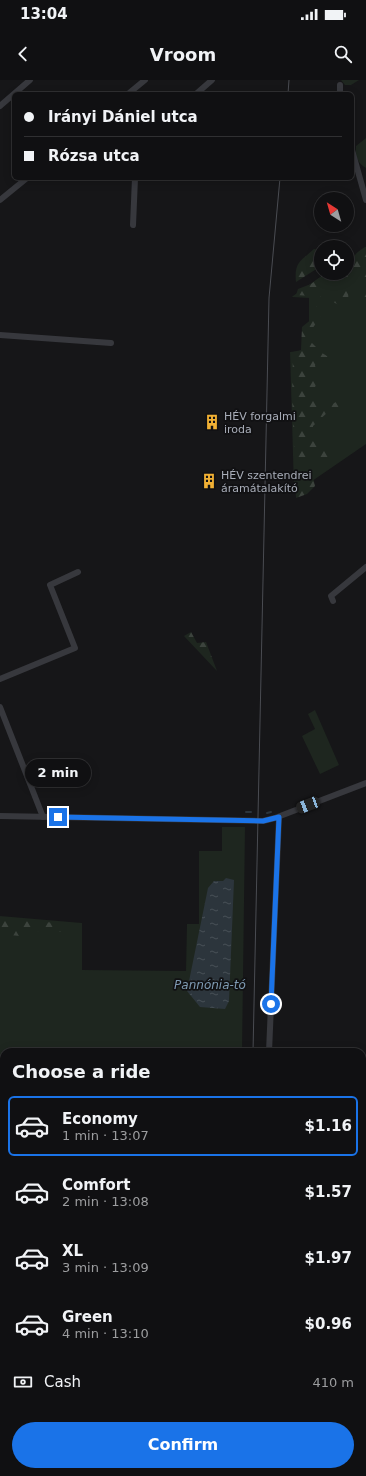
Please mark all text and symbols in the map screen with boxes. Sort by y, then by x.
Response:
text: 13:04 [20,5,68,23]
icon: back [12,43,34,65]
icon: search [332,43,354,65]
text: Vroom [150,44,216,65]
text: Irányi Dániel utca [48,108,198,126]
text: Rózsa utca [48,147,140,165]
north arrow [314,192,354,232]
map controls [314,192,354,280]
button: locate [314,240,354,280]
place label: HÉV forgalmi iroda [224,410,296,436]
building icon: HÉV forgalmi iroda [203,413,221,431]
place label: HÉV szentendrei áramátalakító [221,469,312,495]
building icon: HÉV szentendrei áramátalakító [200,472,218,490]
callout: 2 min [25,759,91,787]
text: 2 min [38,765,78,780]
car [295,795,321,815]
route end [49,808,67,826]
water label: Pannónia-tó [174,978,246,992]
route start [262,995,280,1013]
text: Choose a ride [12,1061,151,1082]
icon: car [14,1108,50,1144]
text: Economy [62,1110,138,1128]
text: $1.16 [305,1117,352,1135]
text: 1 min · 13:07 [62,1128,149,1143]
icon: car [14,1174,50,1210]
text: Comfort [62,1176,130,1194]
text: $1.57 [305,1183,352,1201]
text: 2 min · 13:08 [62,1194,149,1209]
icon: car [14,1240,50,1276]
text: XL [62,1242,83,1260]
text: $1.97 [305,1249,352,1267]
text: 3 min · 13:09 [62,1260,149,1275]
icon: car [14,1306,50,1342]
text: Green [62,1308,113,1326]
text: $0.96 [305,1315,352,1333]
text: 4 min · 13:10 [62,1326,149,1341]
icon: cash [12,1371,34,1393]
text: Cash [44,1373,81,1391]
text: 410 m [312,1375,354,1390]
button: Confirm [12,1422,354,1468]

